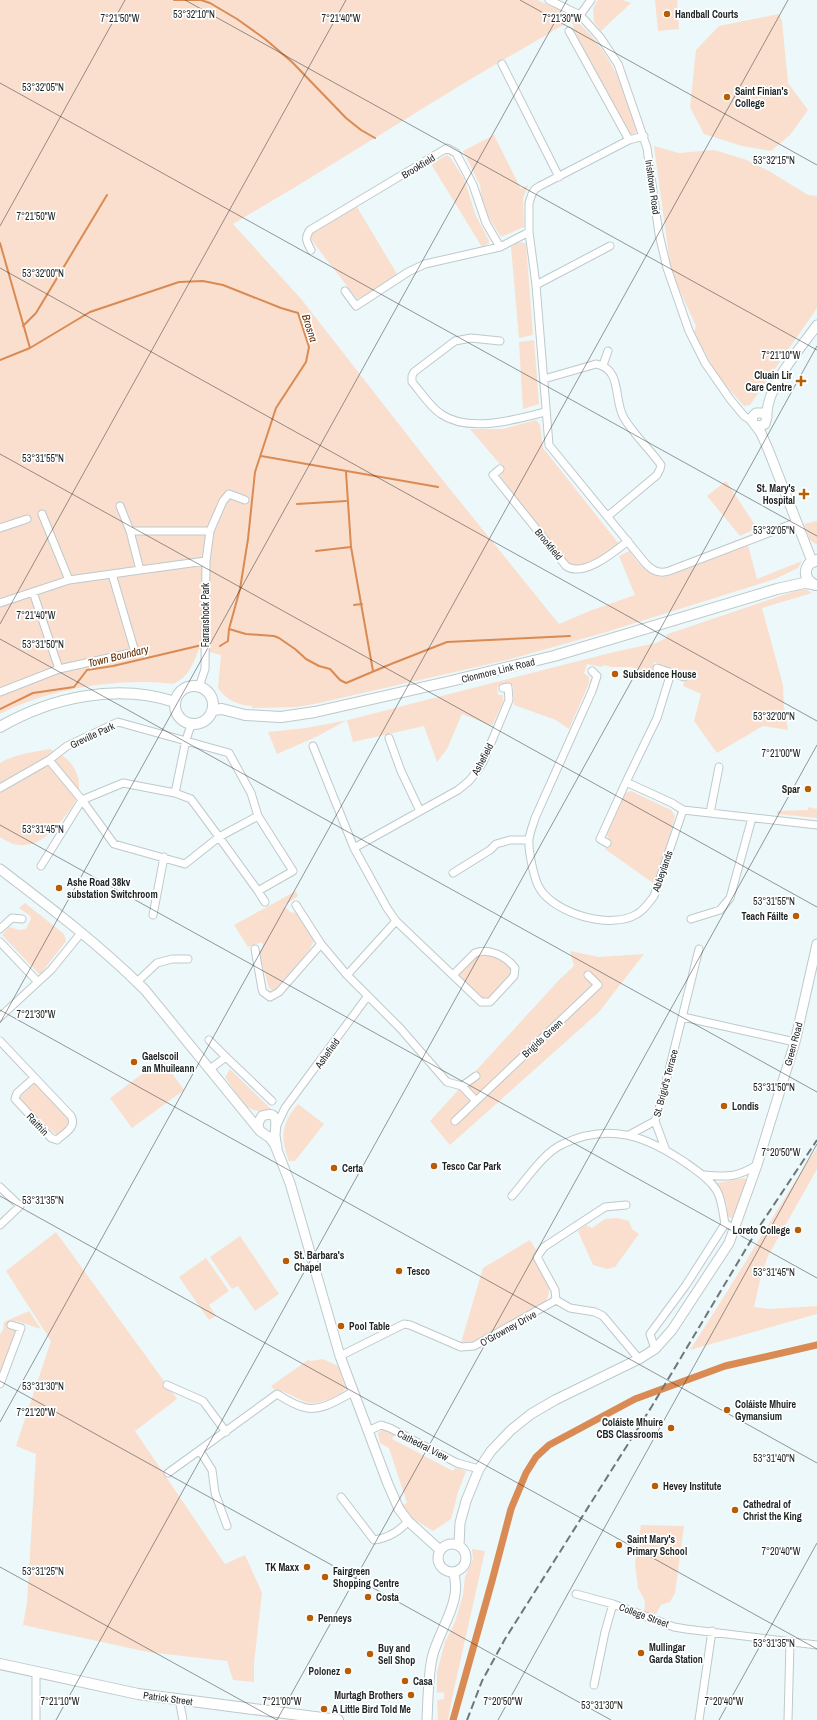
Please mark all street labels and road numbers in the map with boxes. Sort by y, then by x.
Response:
street label: Brookfield [399,151,437,182]
street label: Irishtown Road [642,159,663,215]
street label: Brookfield [532,526,565,563]
street label: Farranshock Park [199,582,212,647]
street label: Clonmore Link Road [460,655,536,686]
street label: Greville Park [68,719,117,751]
street label: Ashefield [468,741,496,778]
street label: Abbeylands [649,849,676,894]
street label: Brigids Green [519,1016,565,1061]
street label: Green Road [781,1021,806,1067]
street label: Ashefield [312,1036,343,1072]
street label: St. Brigid's Terrace [650,1048,681,1118]
street label: Raithín [24,1110,51,1138]
street label: O'Growney Drive [478,1307,539,1349]
street label: Cathedral View [395,1427,451,1464]
street label: College Street [617,1600,671,1631]
street label: Patrick Street [142,1689,194,1708]

